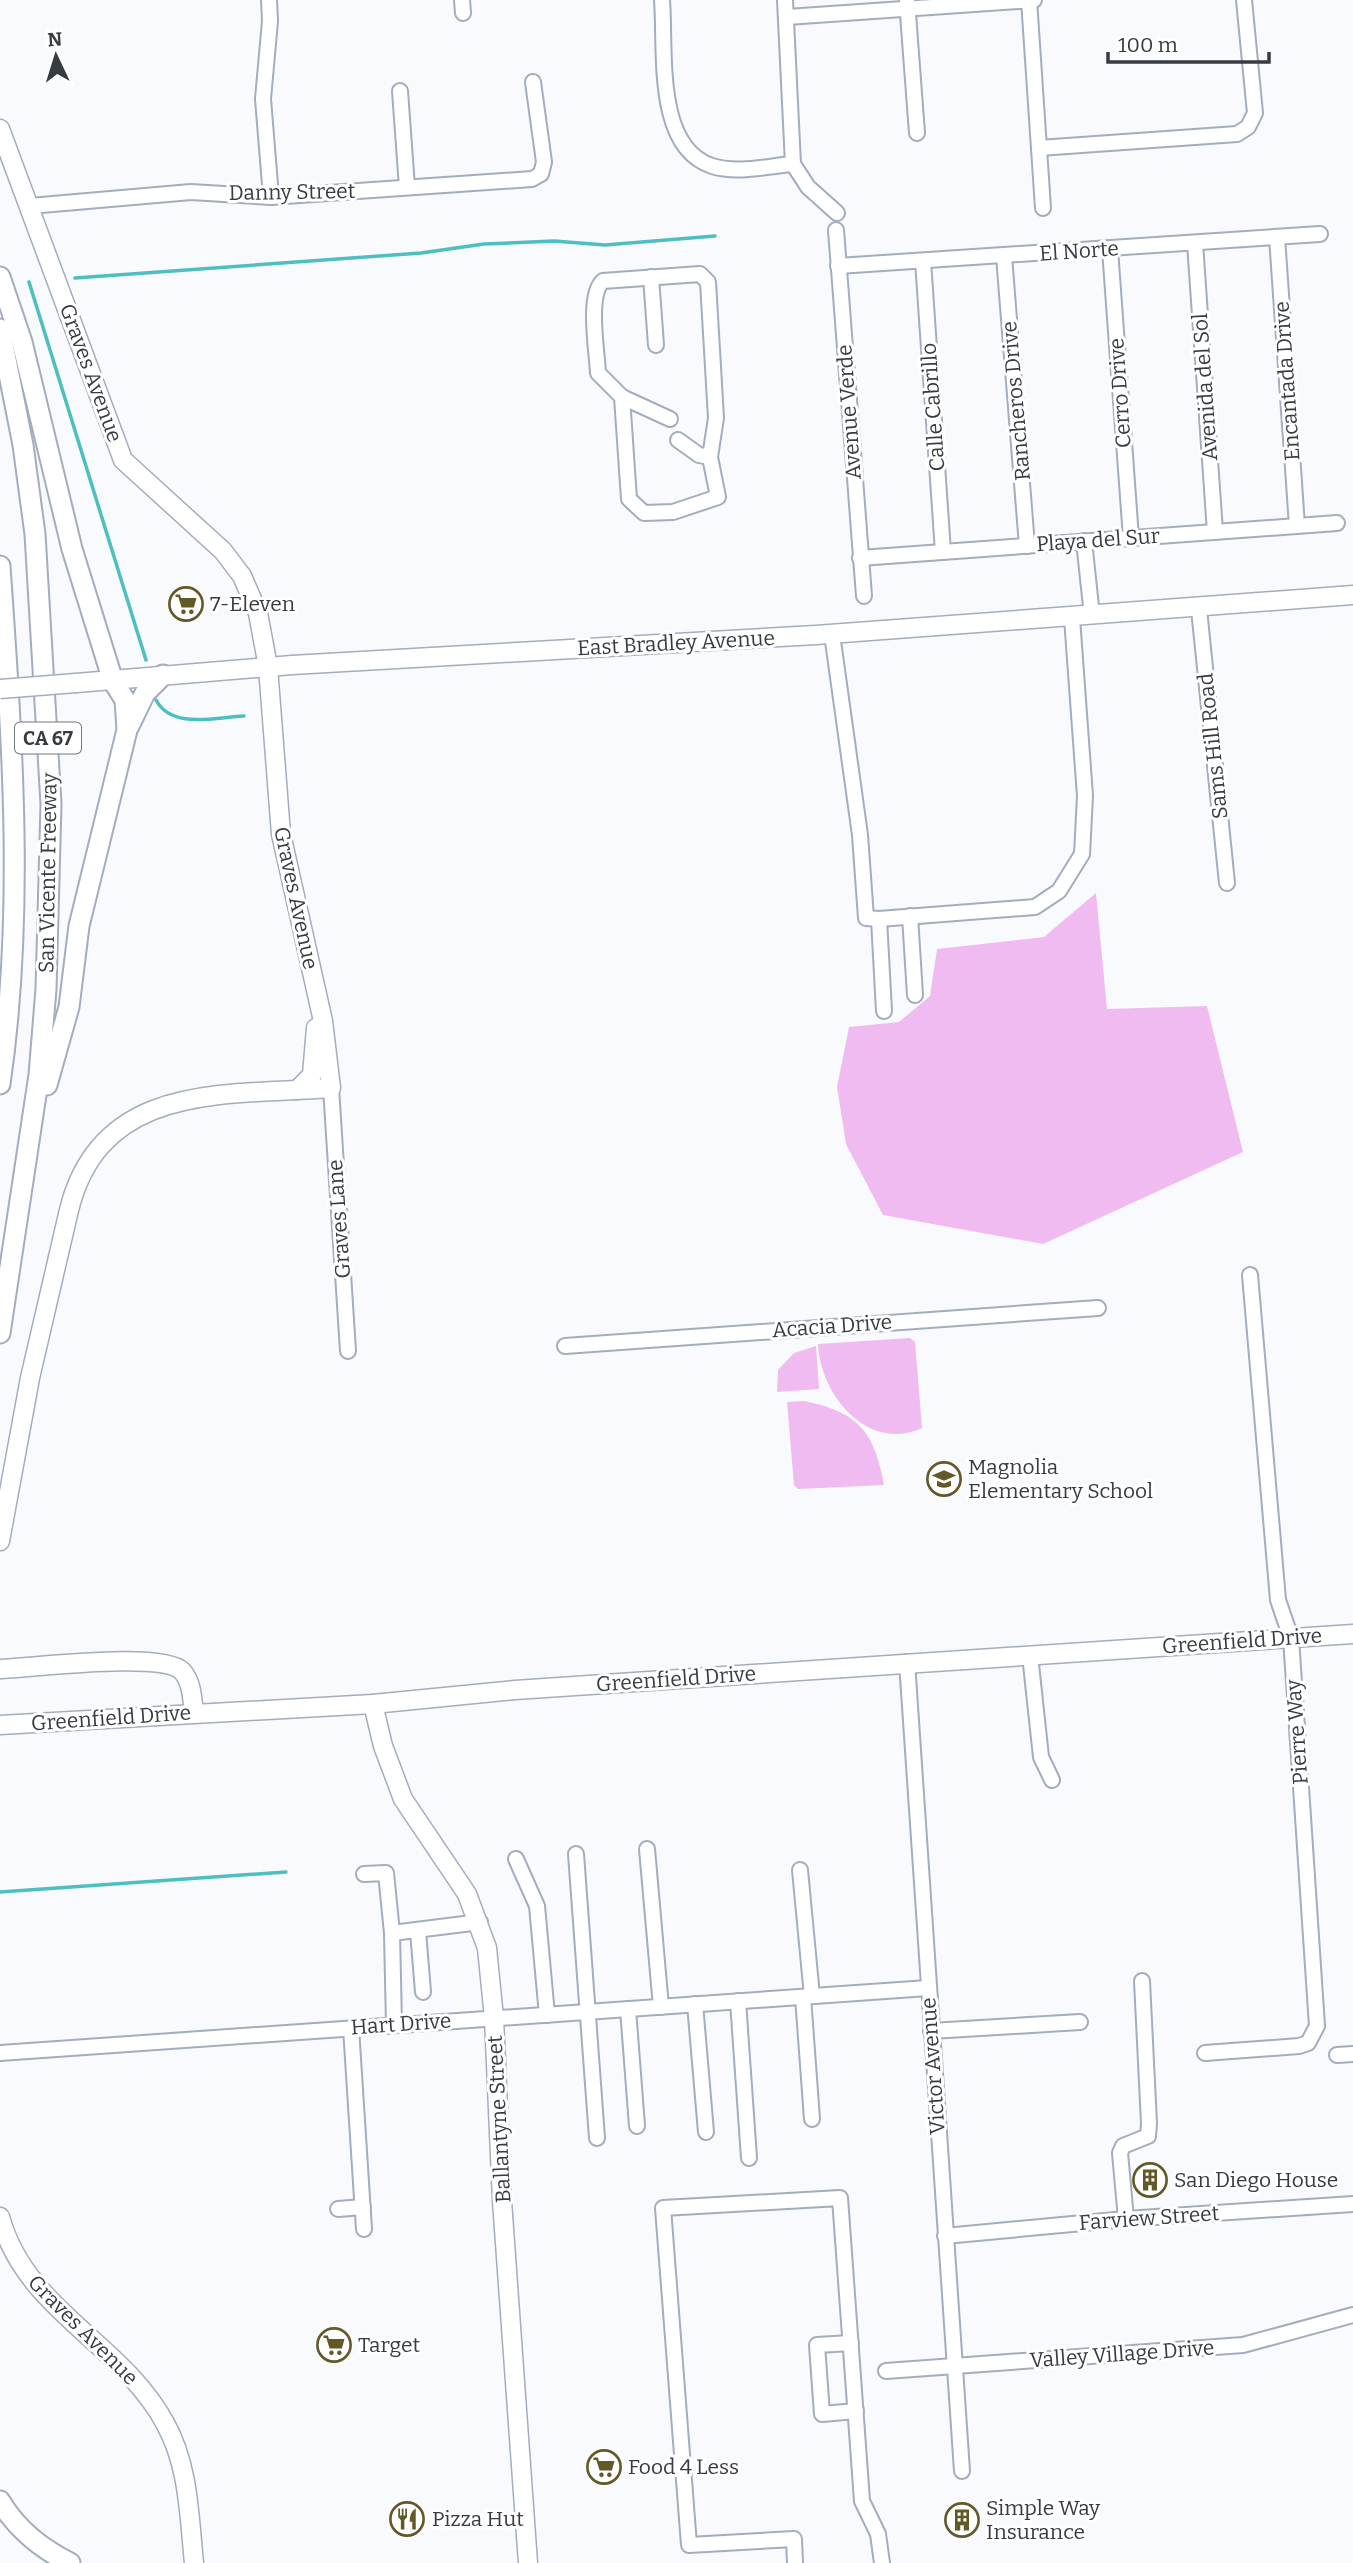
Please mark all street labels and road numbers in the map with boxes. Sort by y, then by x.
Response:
street label: Danny Street [228,178,356,206]
street label: El Norte [1038,235,1120,267]
street label: Graves Avenue [54,300,128,446]
street label: Encantada Drive [1268,300,1306,462]
street label: Avenida del Sol [1187,312,1223,462]
street label: Rancheros Drive [996,320,1036,482]
street label: Cerro Drive [1103,337,1137,449]
street label: Calle Cabrillo [916,342,950,472]
street label: Avenue Verde [831,344,867,480]
street label: Playa del Sur [1035,523,1161,557]
street label: East Bradley Avenue [577,625,775,661]
street label: Sams Hill Road [1192,672,1234,820]
road number: CA 67 [15,722,81,754]
street label: San Vicente Freeway [33,772,63,973]
street label: Graves Avenue [268,824,324,972]
street label: Graves Lane [322,1159,356,1279]
street label: Acacia Drive [771,1309,893,1343]
street label: Greenfield Drive [1161,1622,1323,1660]
street label: Greenfield Drive [595,1660,757,1698]
street label: Pierre Way [1280,1678,1314,1785]
street label: Greenfield Drive [30,1699,192,1737]
street label: Victor Avenue [915,1997,951,2135]
street label: Hart Drive [350,2008,452,2040]
street label: Ballantyne Street [482,2034,516,2203]
street label: Farview Street [1078,2200,1220,2236]
street label: Graves Avenue [22,2269,144,2391]
street label: Valley Village Drive [1029,2335,1215,2373]

